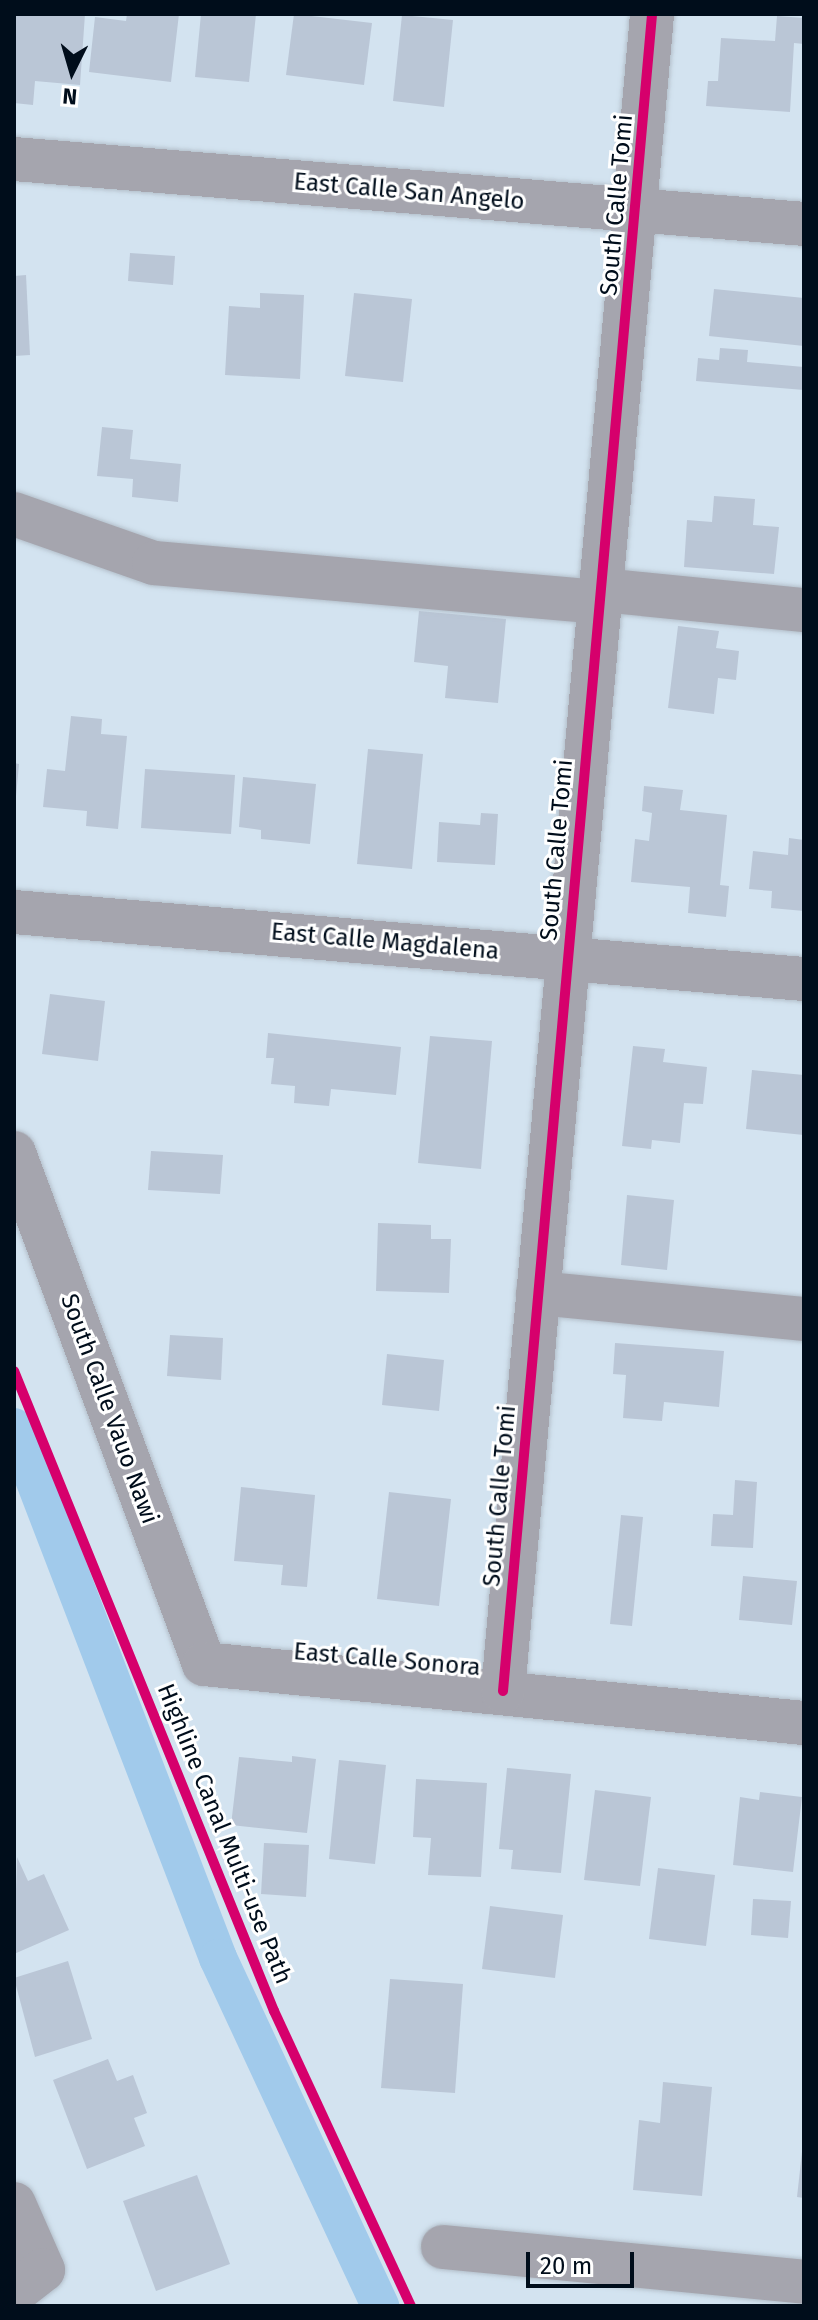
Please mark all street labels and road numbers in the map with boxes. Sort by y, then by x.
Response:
street label: South Calle Tomi [595,113,639,297]
street label: East Calle San Angelo [292,168,526,216]
street label: South Calle Tomi [535,758,579,942]
street label: East Calle Magdalena [270,918,500,966]
street label: South Calle Vauo Nawi [54,1290,164,1528]
street label: South Calle Tomi [478,1404,522,1588]
street label: East Calle Sonora [292,1637,482,1683]
street label: Highline Canal Multi-use Path [150,1680,298,1988]

